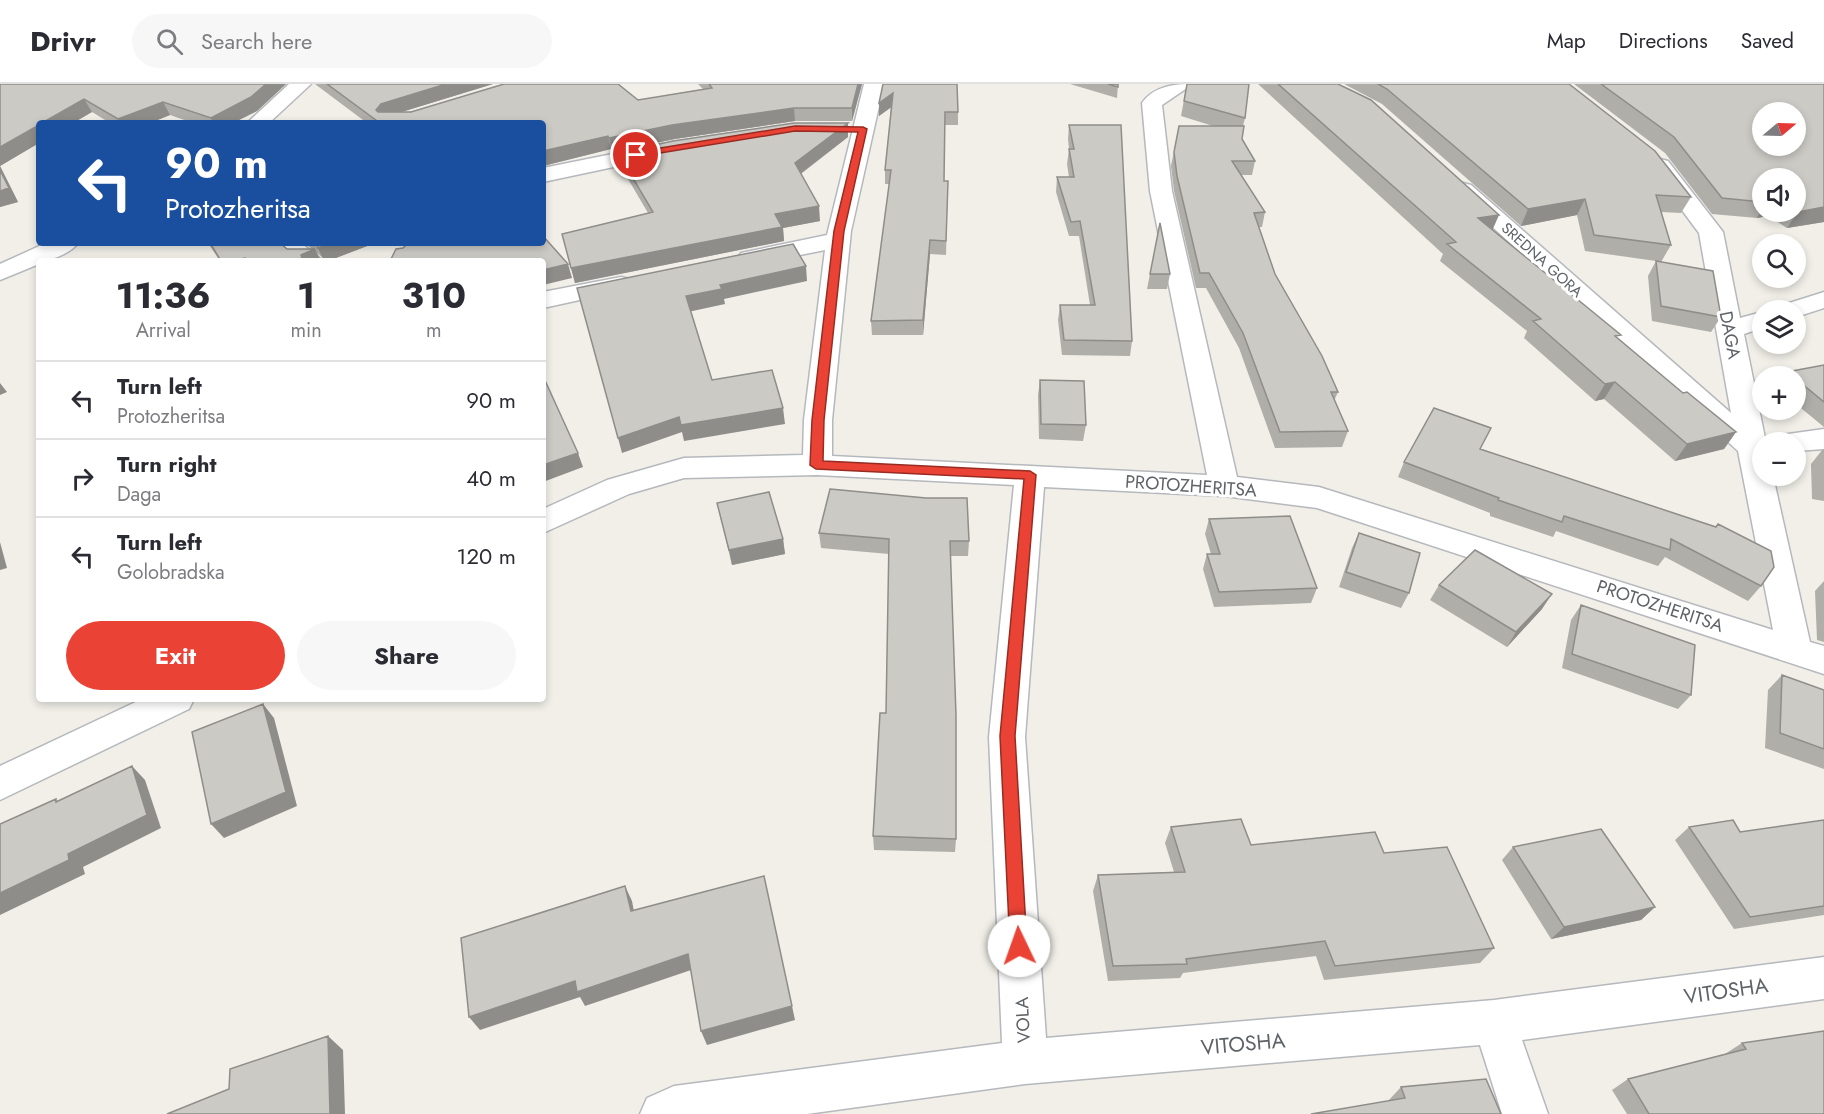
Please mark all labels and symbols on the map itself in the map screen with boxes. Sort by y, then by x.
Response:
north arrow [1752,102,1806,156]
pin [610,129,661,180]
street label: SREDNA GORA [1496,217,1588,303]
street label: DAGA [1713,309,1747,361]
street label: PROTOZHERITSA [1124,468,1258,504]
street label: PROTOZHERITSA [1593,573,1727,639]
position arrow [987,914,1051,978]
street label: VITOSHA [1682,970,1770,1012]
street label: VOLA [1009,996,1037,1044]
street label: VITOSHA [1200,1025,1287,1063]

